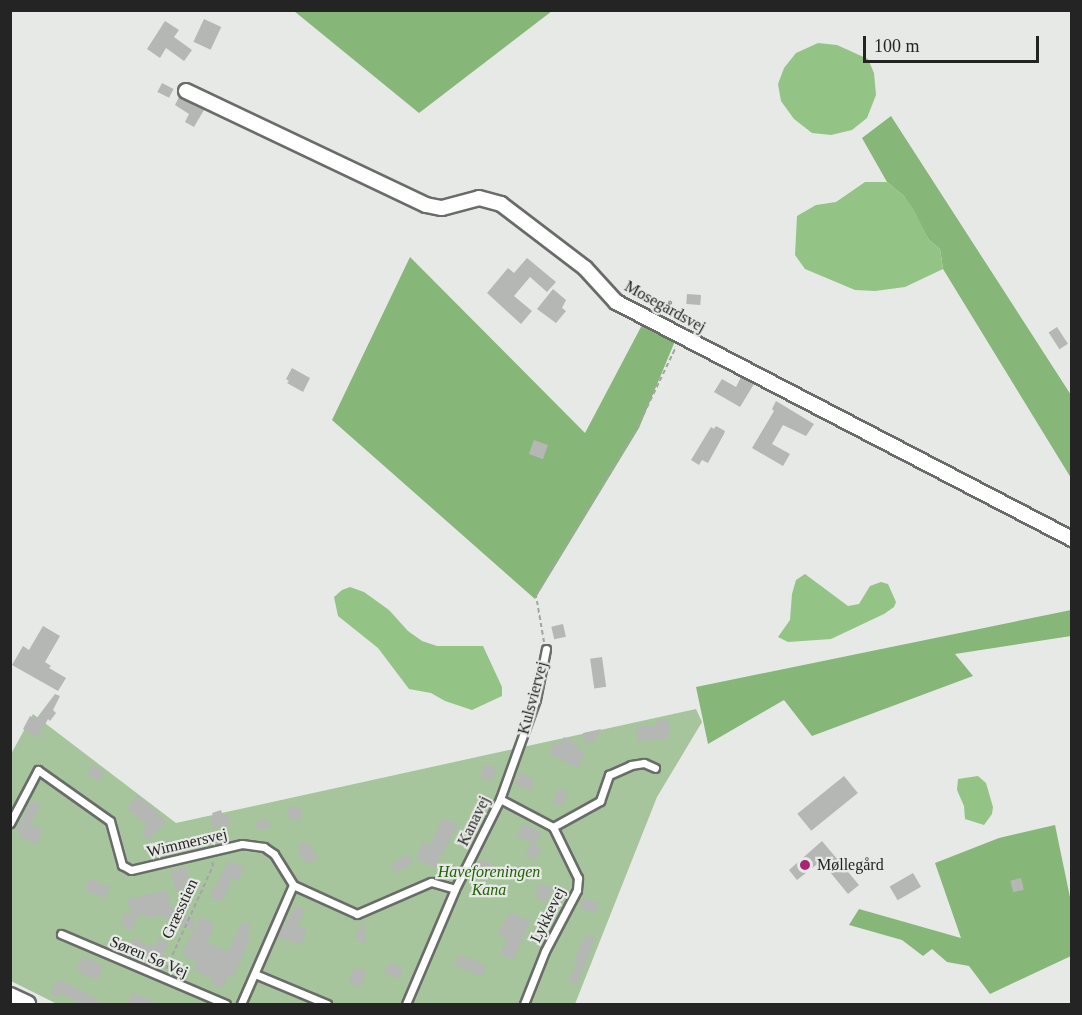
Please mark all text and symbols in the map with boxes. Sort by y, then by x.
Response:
scale bar [866,24,1042,62]
text: 100 m [874,36,920,56]
street label: Mosegårdsvej [621,277,709,337]
street label: Kulsviervej [514,659,552,737]
street label: Kanavej [454,793,494,849]
street label: Wimmersvej [145,824,229,862]
place label: Møllegård [817,855,884,875]
marker: Møllegård [798,858,812,872]
park label: Haveforeningen Kana [438,862,540,900]
street label: Græsstien [158,876,202,942]
street label: Lykkevej [526,884,570,946]
street label: Søren Sø Vej [107,932,191,982]

